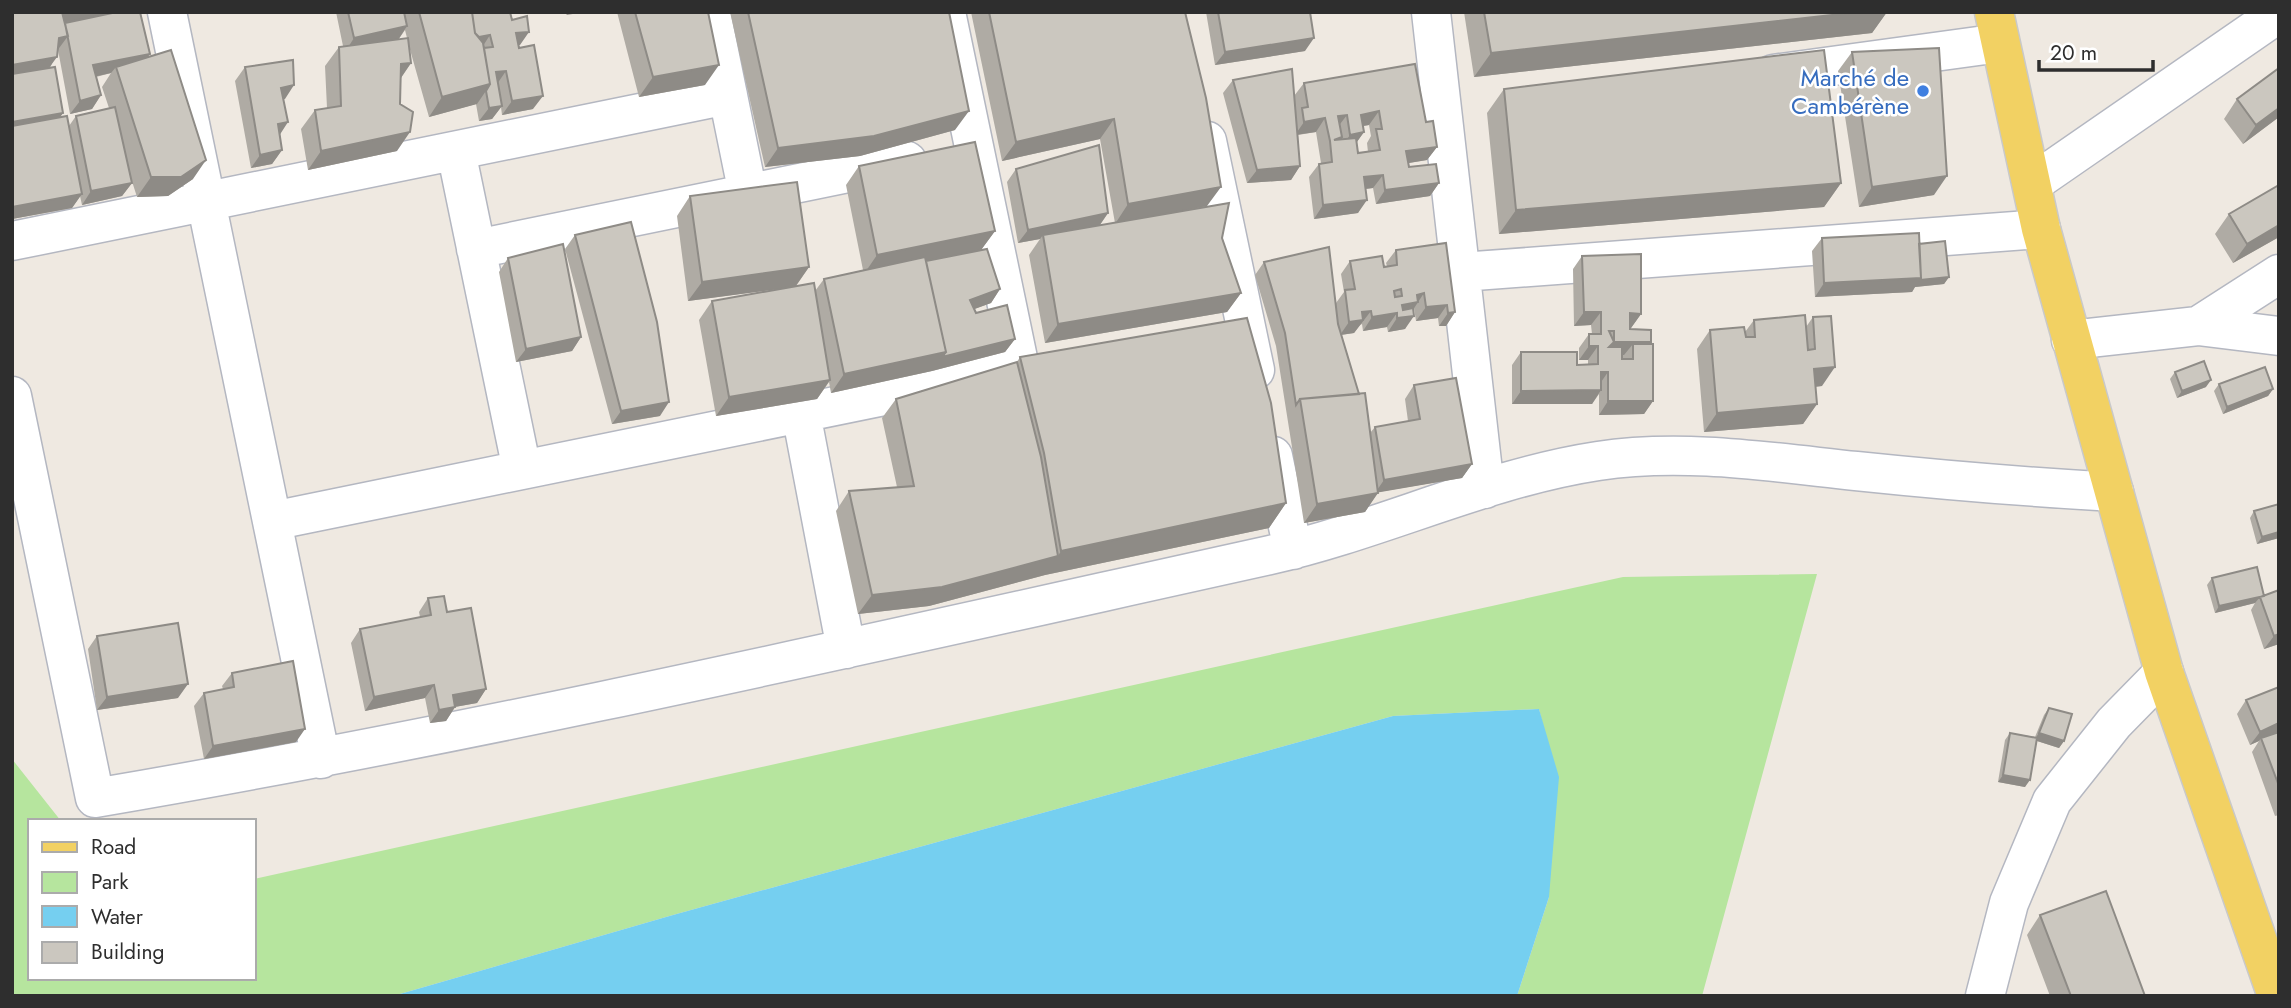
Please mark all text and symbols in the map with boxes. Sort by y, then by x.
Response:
scale bar [2039,28,2153,72]
text: 20 m [2050,38,2097,68]
place label: Marché de Cambérène [1791,60,1909,123]
marker: Marché de Cambérène [1915,83,1931,99]
legend [28,819,256,980]
text: Road [91,832,136,862]
text: Park [91,867,129,897]
text: Water [91,902,144,932]
text: Building [91,937,164,967]

